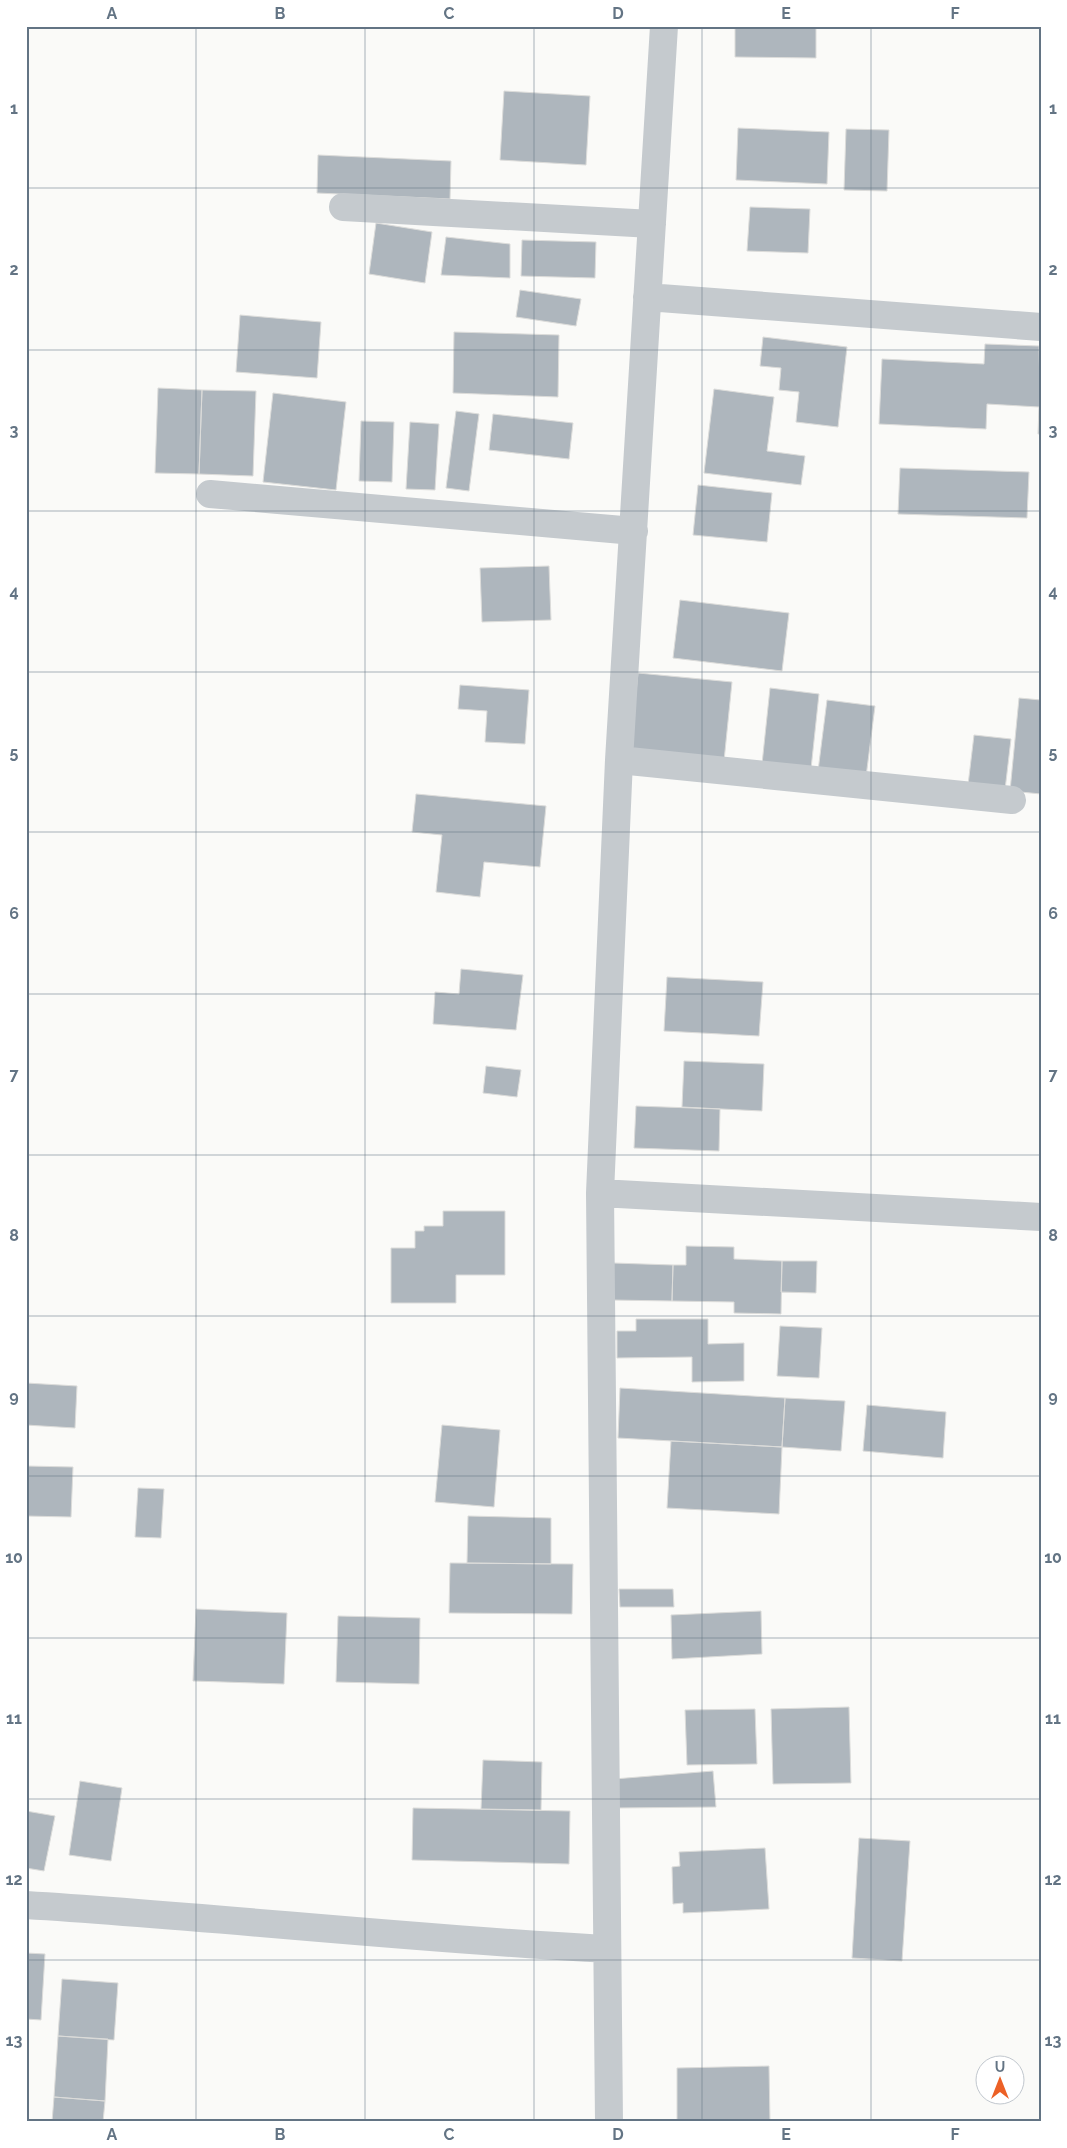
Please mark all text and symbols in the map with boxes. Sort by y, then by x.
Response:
text: A [107,4,118,23]
text: B [275,4,286,23]
text: C [444,4,455,23]
text: D [612,4,624,23]
text: E [781,4,791,23]
text: F [950,4,960,23]
text: 1 [10,99,18,118]
text: 1 [1049,99,1057,118]
text: 2 [9,260,19,279]
text: 2 [1048,260,1058,279]
text: 3 [10,421,19,440]
text: 3 [1049,421,1058,440]
text: 4 [9,582,19,601]
text: 4 [1048,582,1058,601]
text: 5 [10,743,19,762]
text: 5 [1049,743,1058,762]
text: 6 [9,904,19,923]
text: 6 [1048,904,1058,923]
text: 7 [10,1065,19,1084]
text: 7 [1049,1065,1058,1084]
text: 8 [9,1226,19,1245]
text: 8 [1048,1226,1058,1245]
text: 9 [9,1387,19,1406]
text: 9 [1048,1387,1058,1406]
text: 10 [5,1548,23,1567]
text: 10 [1044,1548,1062,1567]
text: 11 [6,1709,22,1728]
text: 11 [1045,1709,1061,1728]
text: 12 [6,1870,22,1889]
text: 12 [1045,1870,1061,1889]
text: 13 [6,2031,22,2050]
text: 13 [1045,2031,1061,2050]
north arrow [974,2056,1024,2106]
text: U [995,2059,1005,2075]
text: A [107,2125,118,2144]
text: B [275,2125,286,2144]
text: C [444,2125,455,2144]
text: D [612,2125,624,2144]
text: E [781,2125,791,2144]
text: F [950,2125,960,2144]

